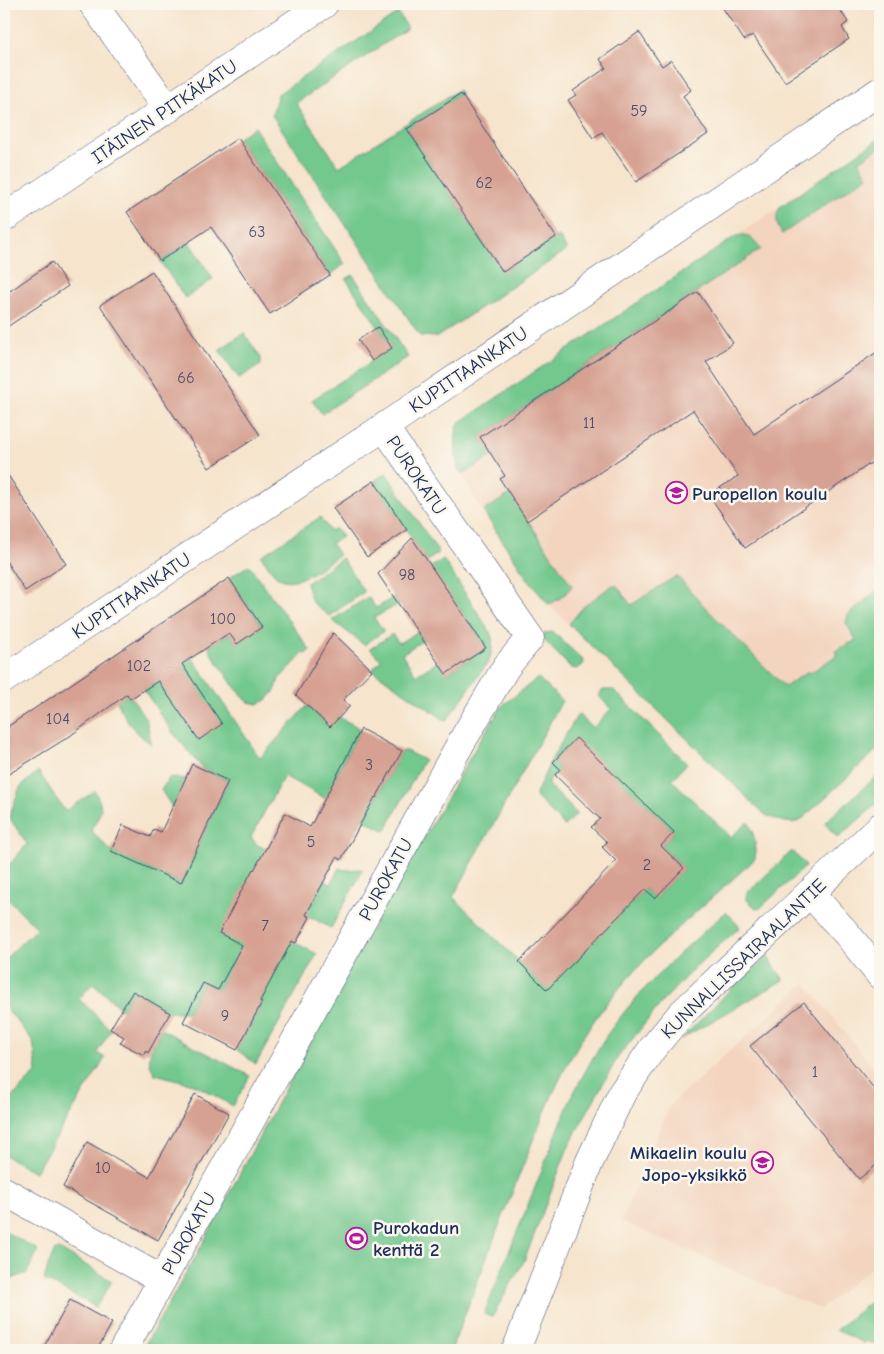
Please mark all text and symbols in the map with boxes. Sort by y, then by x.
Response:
street label: ITÄINEN PITKÄKATU [88,55,241,169]
house number: 59 [630,102,648,120]
house number: 62 [475,174,493,192]
house number: 63 [249,223,265,241]
street label: KUPITTAANKATU [405,322,532,418]
house number: 66 [177,369,195,387]
house number: 11 [583,414,595,432]
street label: PUROKATU [382,432,451,519]
school or university icon: Puropellon koulu [664,481,688,505]
place label: Puropellon koulu [692,483,828,505]
street label: KUPITTAANKATU [68,548,195,644]
house number: 98 [399,566,415,584]
house number: 100 [210,610,236,628]
house number: 102 [127,657,151,675]
house number: 104 [46,710,70,728]
house number: 3 [365,756,373,774]
house number: 5 [307,833,315,851]
street label: PUROKATU [354,835,417,924]
house number: 2 [643,856,651,874]
street label: KUNNALLISSAIRAALANTIE [657,874,831,1043]
house number: 7 [261,917,269,935]
house number: 9 [221,1007,229,1025]
house number: 1 [812,1063,818,1081]
place label: Mikaelin koulu Jopo-yksikkö [630,1142,747,1186]
school or university icon: Mikaelin koulu Jopo-yksikkö [751,1151,775,1175]
house number: 10 [95,1159,111,1177]
street label: PUROKATU [157,1189,220,1278]
place label: Purokadun kenttä 2 [373,1217,459,1261]
sports icon: Purokadun kenttä 2 [345,1226,369,1250]

